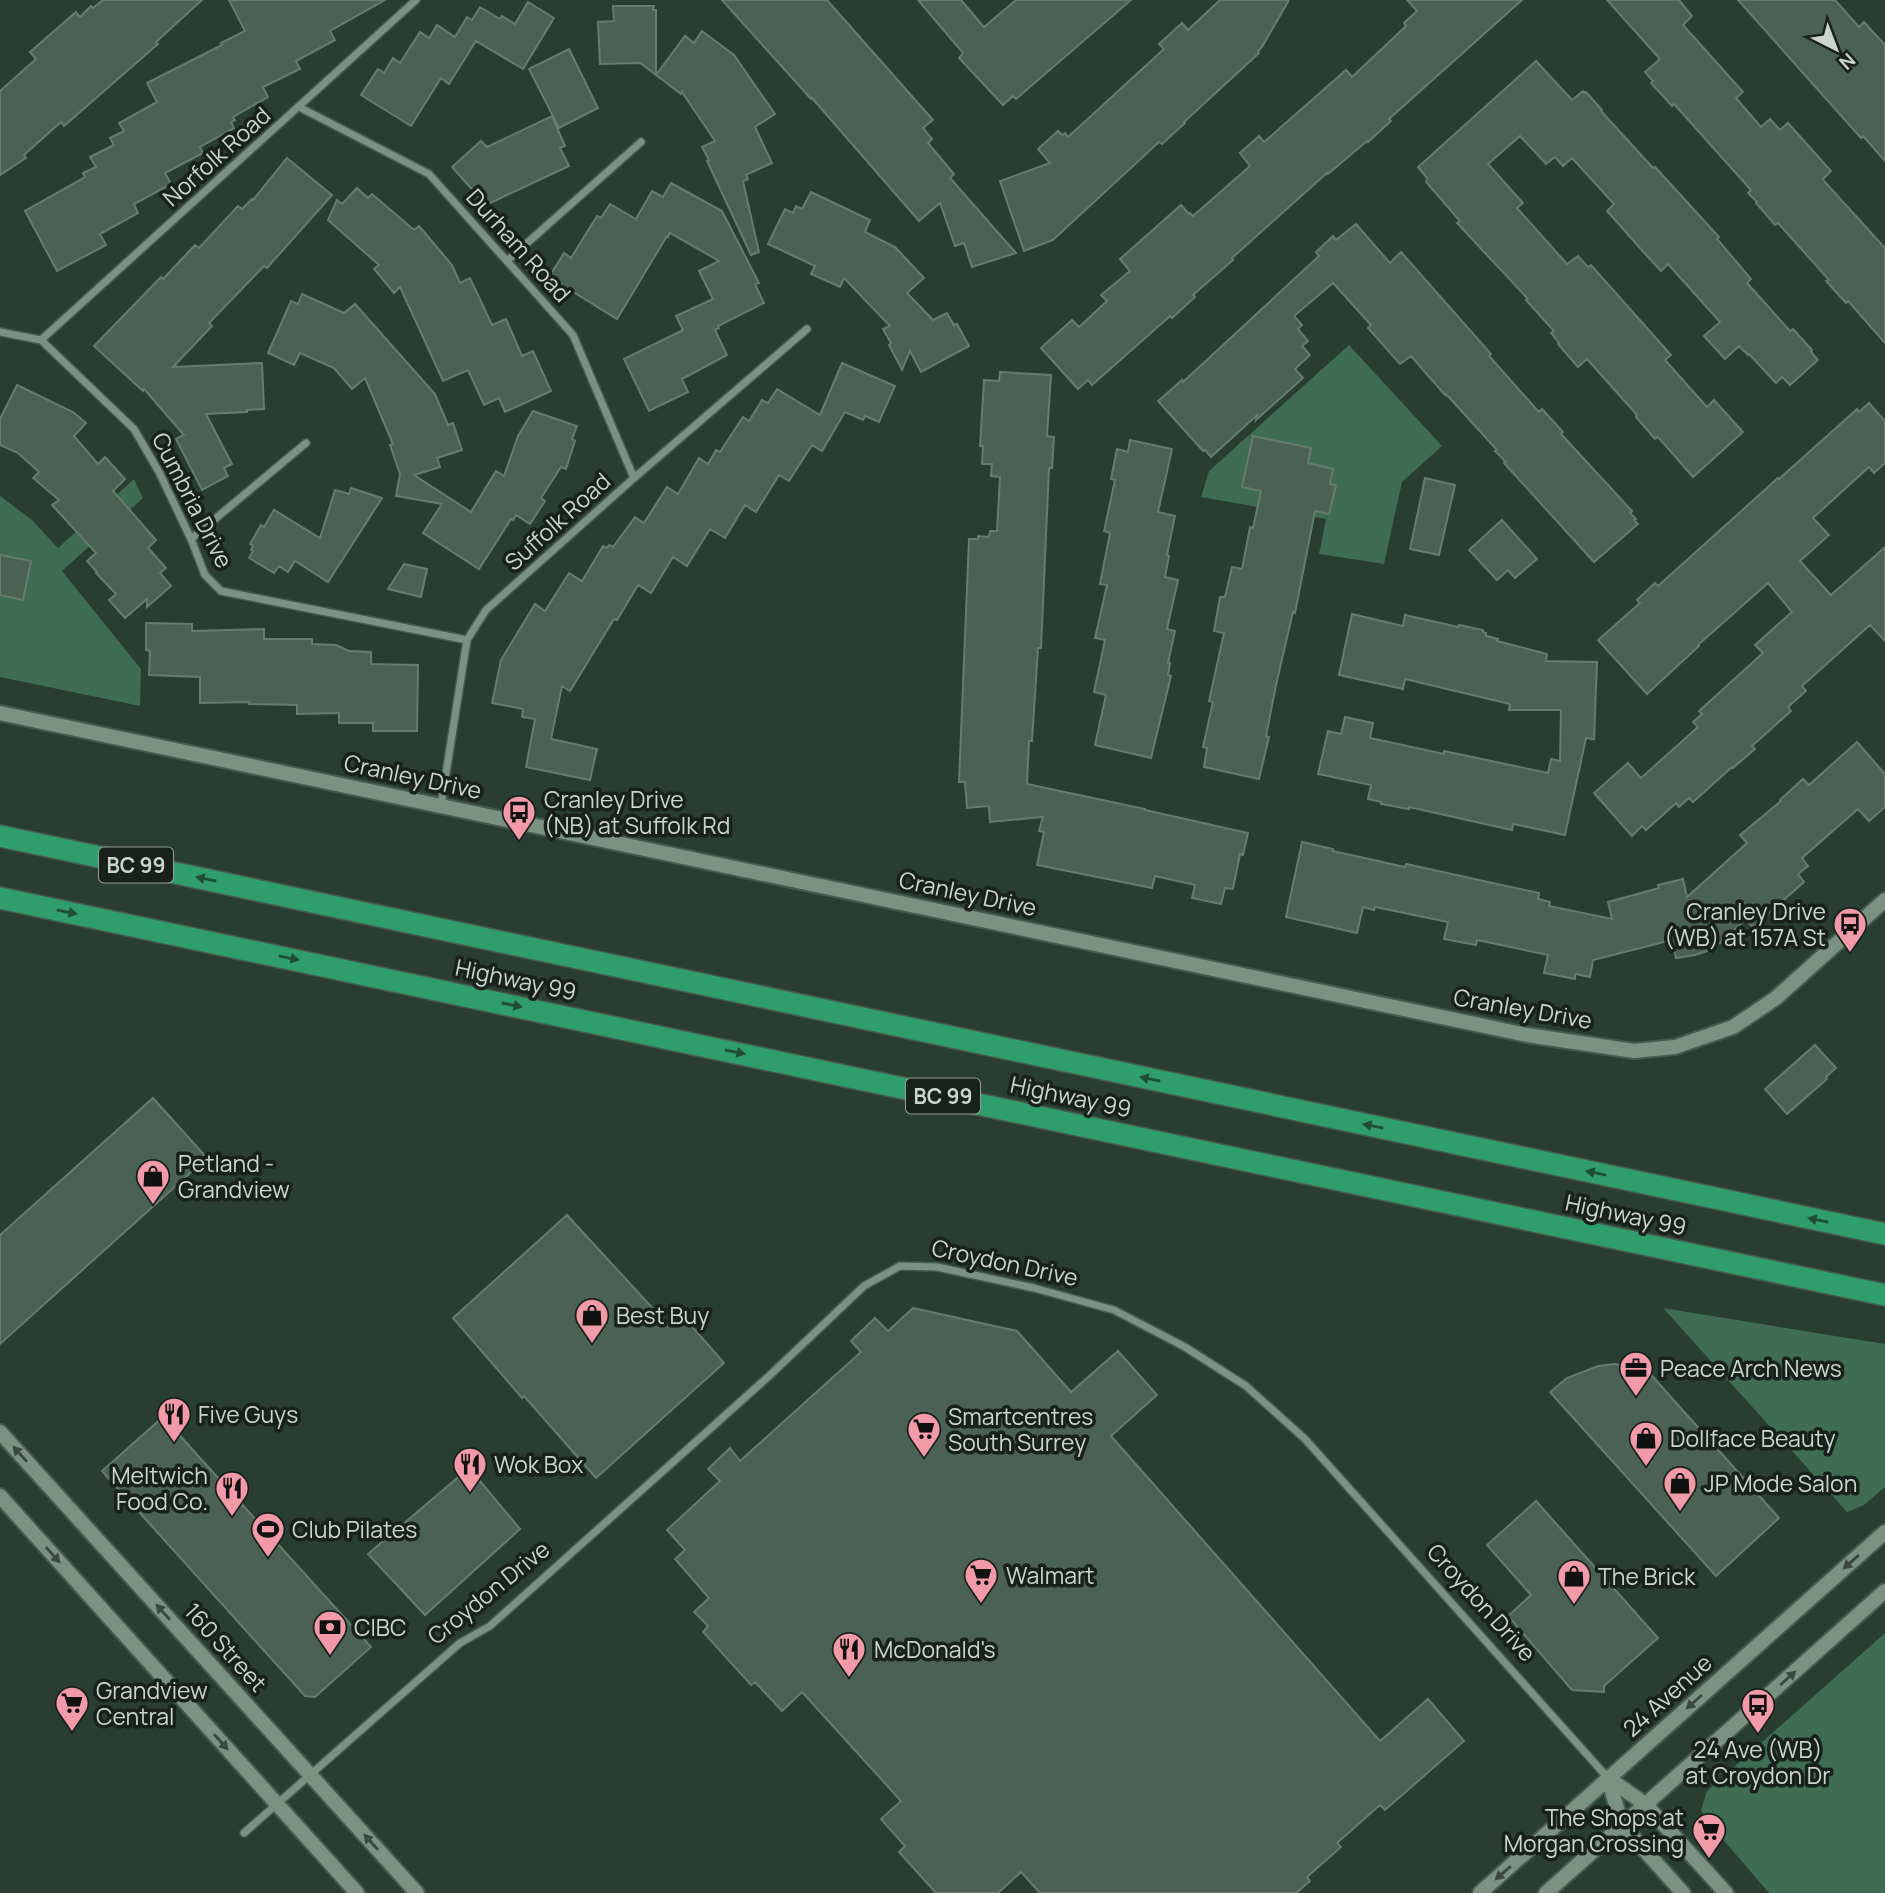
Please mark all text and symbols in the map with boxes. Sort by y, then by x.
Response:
north arrow [1801,14,1871,84]
text: N [1834,47,1861,76]
street label: Norfolk Road [155,99,277,213]
street label: Durham Road [459,181,579,309]
street label: Cumbria Drive [145,427,241,573]
street label: Suffolk Road [497,465,617,577]
street label: Cranley Drive [341,746,485,806]
place label: Cranley Drive (NB) at Suffolk Rd [544,783,730,841]
bus stop icon: Cranley Drive (NB) at Suffolk Rd [500,793,538,842]
road number: BC 99 [99,848,173,882]
street label: Cranley Drive [896,863,1040,923]
one-way arrow [195,874,217,885]
place label: Cranley Drive (WB) at 157A St [1664,895,1826,953]
bus stop icon: Cranley Drive (WB) at 157A St [1831,905,1869,954]
one-way arrow [56,906,78,917]
street label: Highway 99 [453,951,579,1007]
one-way arrow [278,953,300,964]
street label: Cranley Drive [1451,980,1595,1036]
one-way arrow [501,1000,523,1011]
one-way arrow [724,1047,746,1058]
street label: Highway 99 [1008,1068,1134,1124]
one-way arrow [1139,1073,1161,1084]
road number: BC 99 [906,1078,980,1114]
one-way arrow [1362,1120,1384,1131]
place label: Petland - Grandview [178,1147,290,1205]
shop icon: Petland - Grandview [134,1157,172,1206]
one-way arrow [1585,1167,1607,1178]
street label: Highway 99 [1563,1186,1689,1242]
one-way arrow [1807,1214,1829,1225]
street label: Croydon Drive [929,1231,1081,1293]
shop icon: Best Buy [573,1296,611,1345]
place label: Best Buy [616,1299,709,1331]
office icon: Peace Arch News [1617,1349,1655,1398]
place label: Peace Arch News [1660,1352,1842,1384]
restaurant icon: Five Guys [155,1395,193,1444]
place label: Five Guys [198,1398,298,1430]
place label: Smartcentres South Surrey [948,1400,1093,1458]
supermarket icon: Smartcentres South Surrey [905,1410,943,1459]
shop icon: Dollface Beauty [1627,1419,1665,1468]
place label: Dollface Beauty [1670,1422,1836,1454]
one-way arrow [12,1445,28,1463]
restaurant icon: Wok Box [451,1445,489,1494]
place label: Wok Box [494,1448,583,1480]
place label: Meltwich Food Co. [111,1459,208,1517]
shop icon: JP Mode Salon [1661,1464,1699,1513]
place label: JP Mode Salon [1704,1467,1857,1499]
restaurant icon: Meltwich Food Co. [213,1469,251,1518]
sports icon: Club Pilates [249,1510,287,1559]
place label: Club Pilates [292,1513,417,1545]
street label: Croydon Drive [420,1533,556,1651]
street label: Croydon Drive [1420,1536,1544,1668]
one-way arrow [44,1546,60,1563]
one-way arrow [1843,1553,1860,1569]
supermarket icon: Walmart [962,1556,1000,1605]
shop icon: The Brick [1555,1557,1593,1606]
place label: Walmart [1006,1559,1094,1591]
place label: The Brick [1598,1560,1696,1592]
street label: 160 Street [178,1596,274,1698]
one-way arrow [155,1603,171,1621]
bank icon: CIBC [311,1608,349,1657]
place label: CIBC [354,1611,406,1643]
restaurant icon: McDonald's [830,1630,868,1679]
place label: McDonald's [874,1633,996,1665]
street label: 24 Avenue [1616,1646,1718,1744]
one-way arrow [1779,1670,1796,1686]
place label: Grandview Central [96,1674,208,1732]
supermarket icon: Grandview Central [53,1684,91,1733]
bus stop icon: 24 Ave (WB) at Croydon Dr [1739,1686,1777,1735]
one-way arrow [1685,1694,1702,1710]
one-way arrow [213,1733,229,1751]
place label: 24 Ave (WB) at Croydon Dr [1685,1733,1831,1791]
place label: The Shops at Morgan Crossing [1504,1801,1684,1859]
supermarket icon: The Shops at Morgan Crossing [1690,1811,1728,1860]
one-way arrow [363,1833,379,1851]
one-way arrow [1494,1865,1512,1881]

